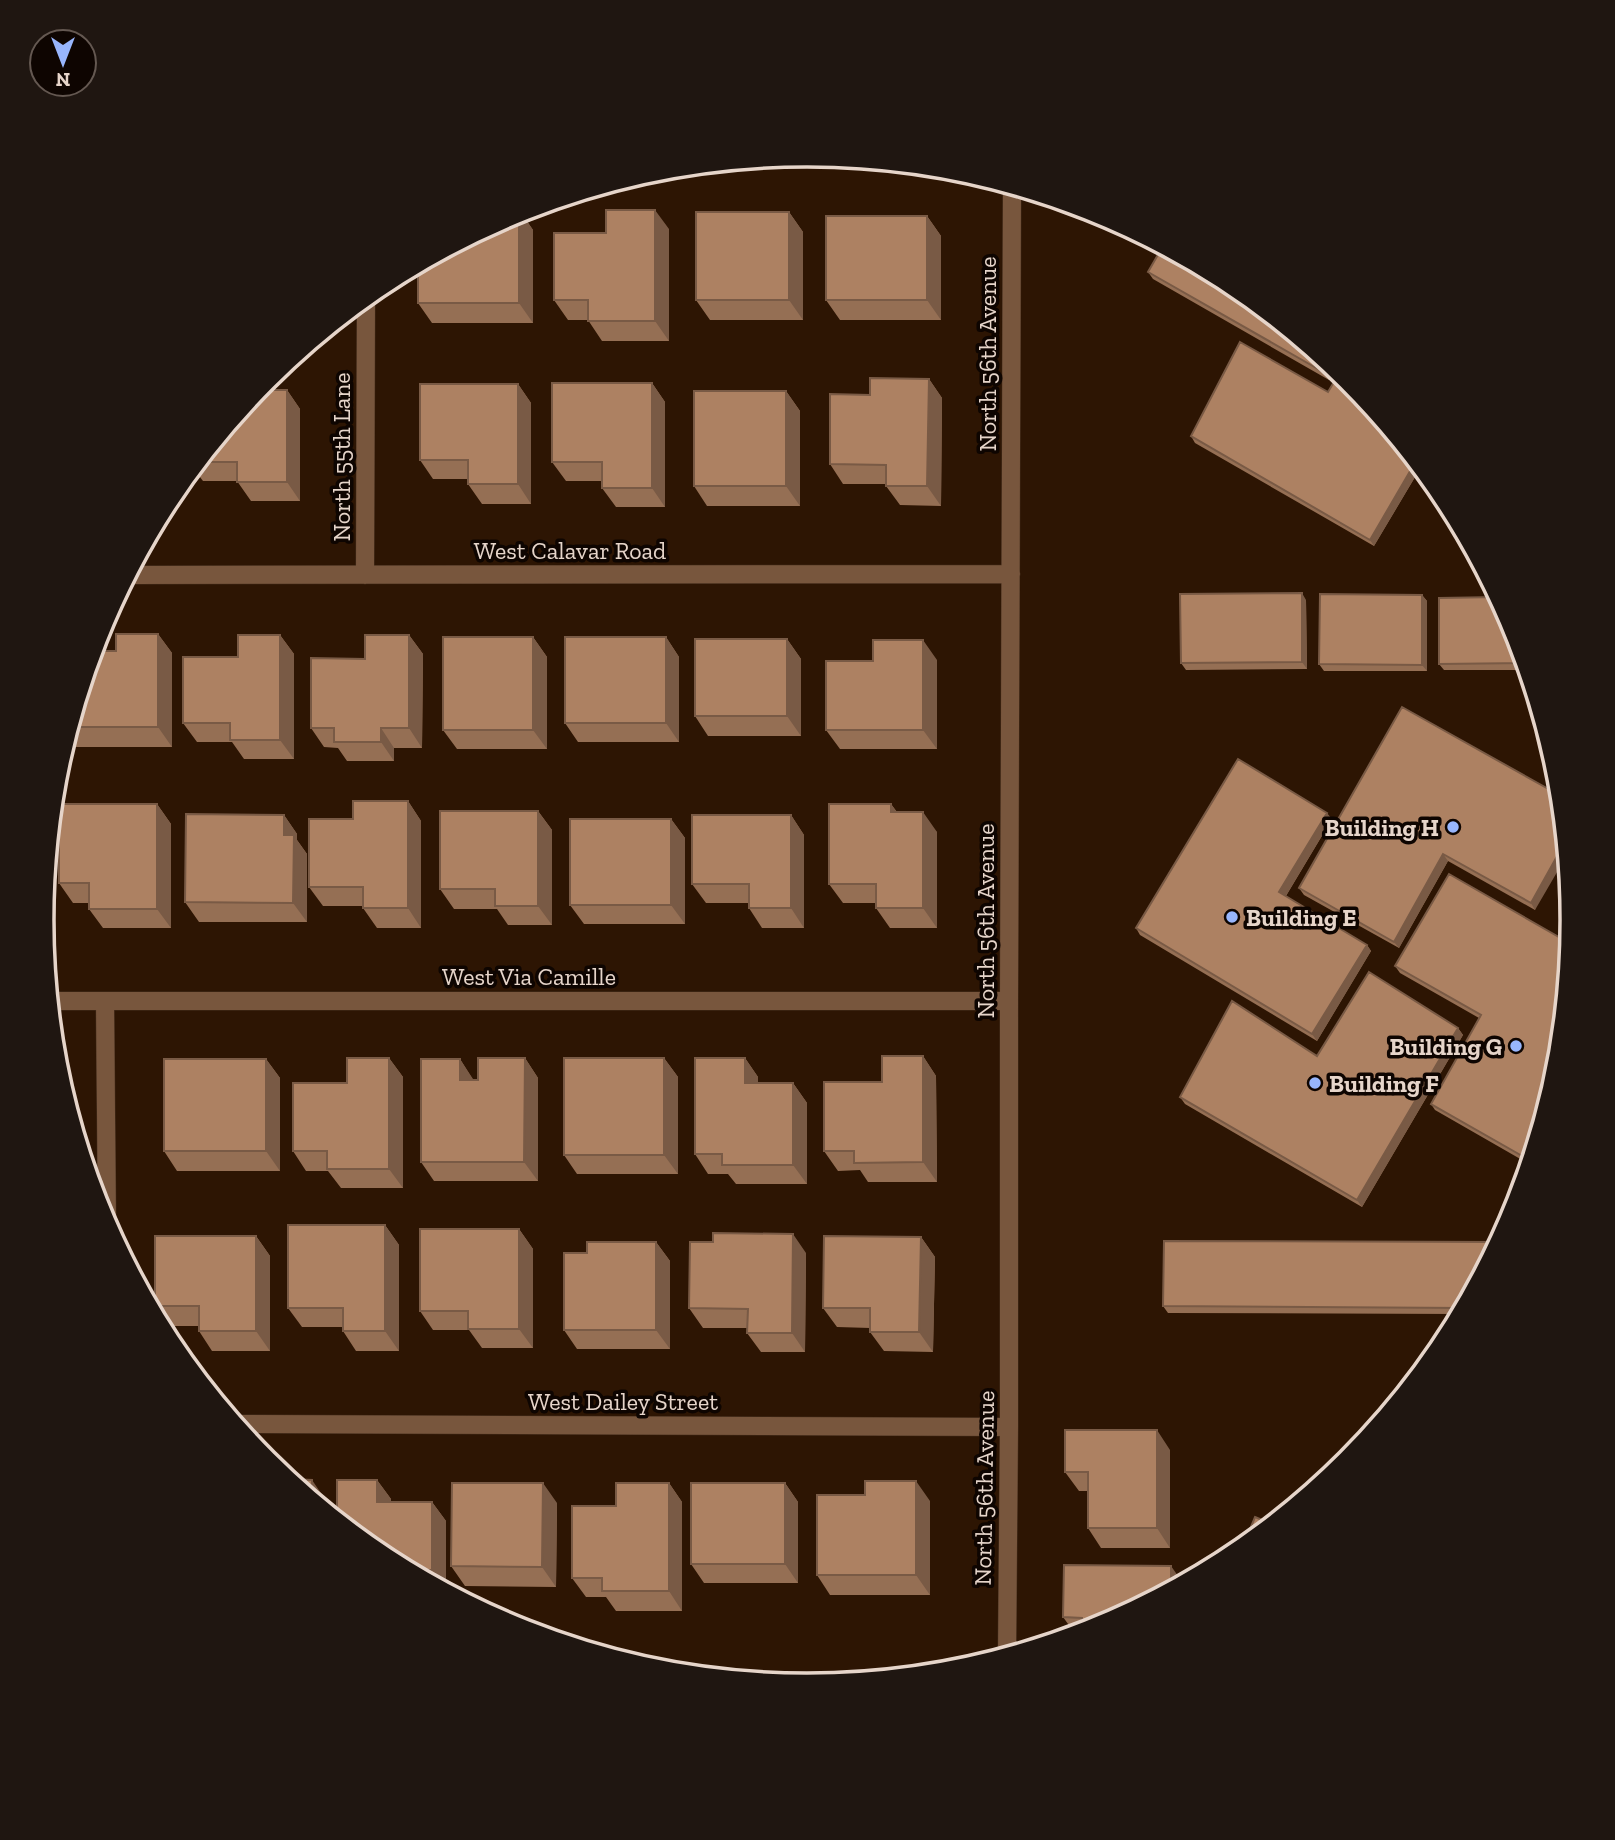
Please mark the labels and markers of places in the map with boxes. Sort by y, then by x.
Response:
place label: Building H [1325,813,1439,842]
marker: Building H [1445,819,1461,835]
place label: Building E [1246,903,1356,932]
marker: Building E [1224,909,1240,925]
place label: Building G [1389,1032,1502,1061]
marker: Building G [1508,1038,1524,1054]
place label: Building F [1329,1069,1439,1098]
marker: Building F [1307,1075,1323,1091]

